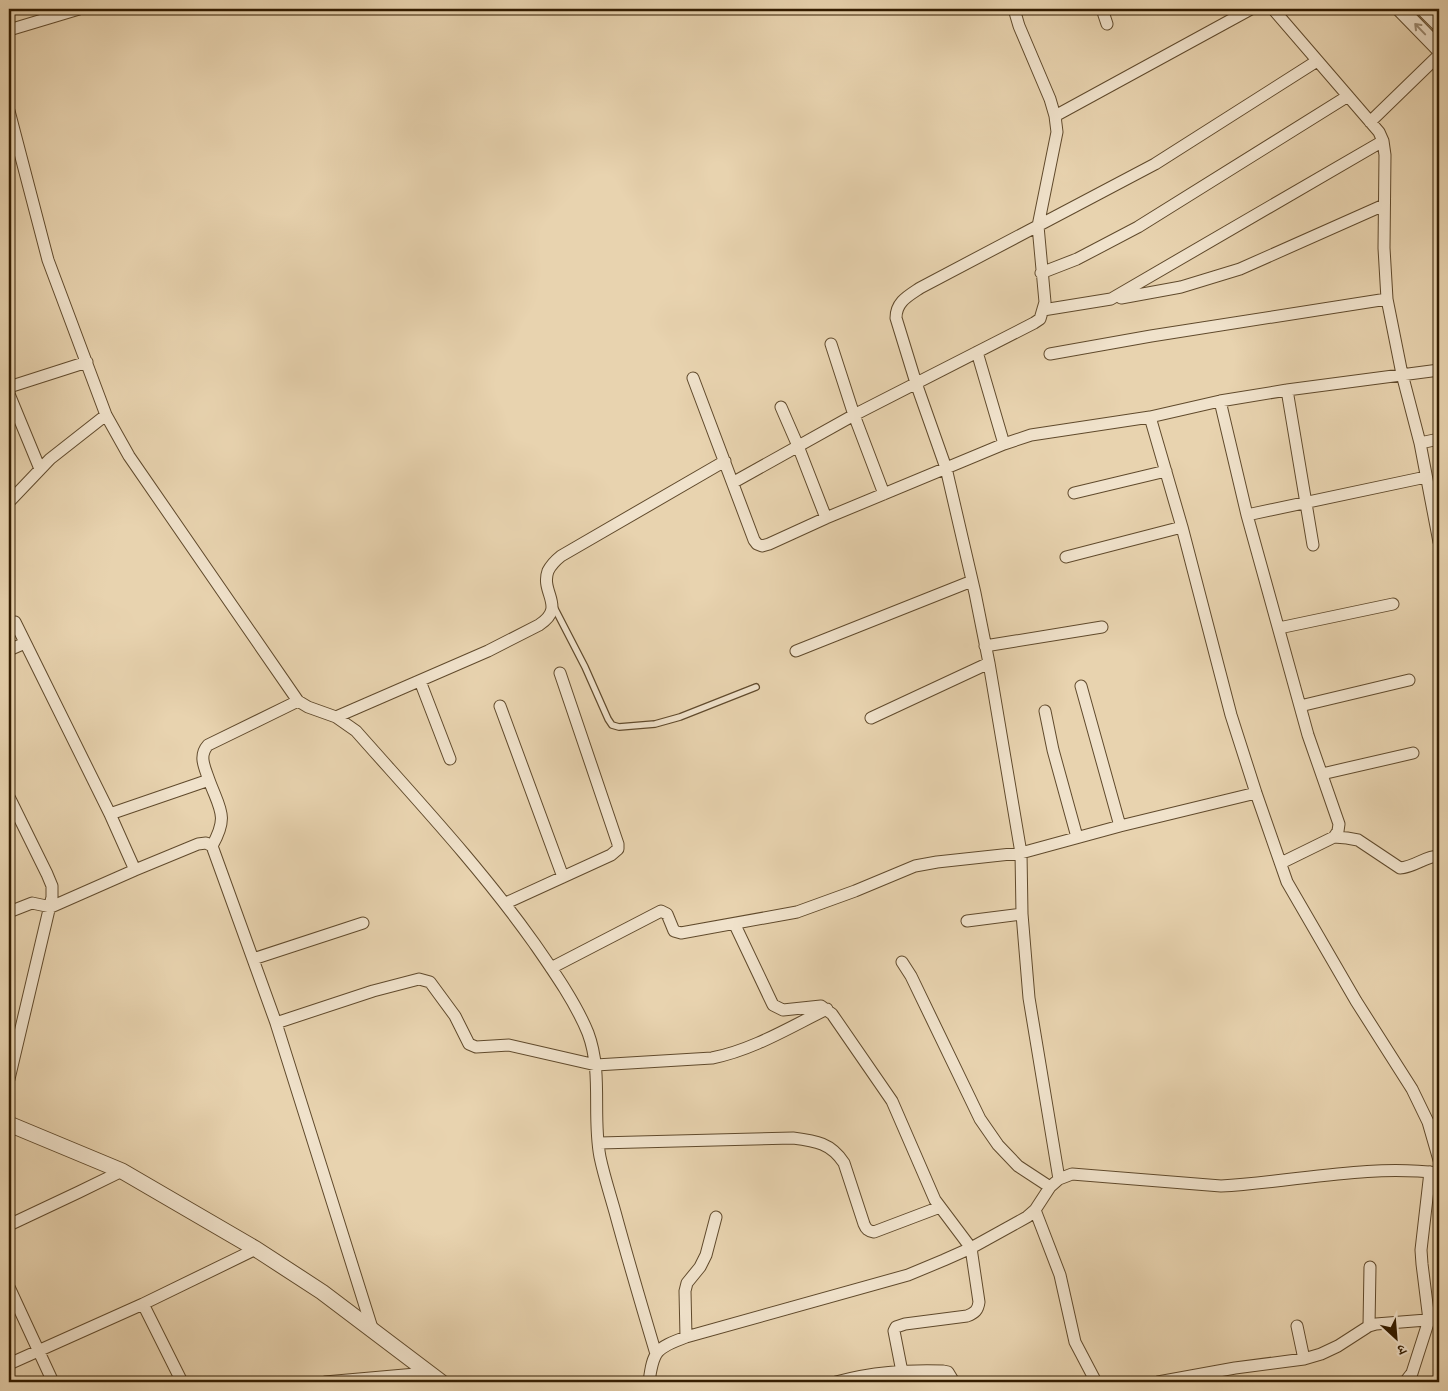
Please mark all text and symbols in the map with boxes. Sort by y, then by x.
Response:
one-way arrow [1413,23,1426,35]
north arrow [1370,1314,1420,1364]
text: उ [1393,1339,1409,1359]

